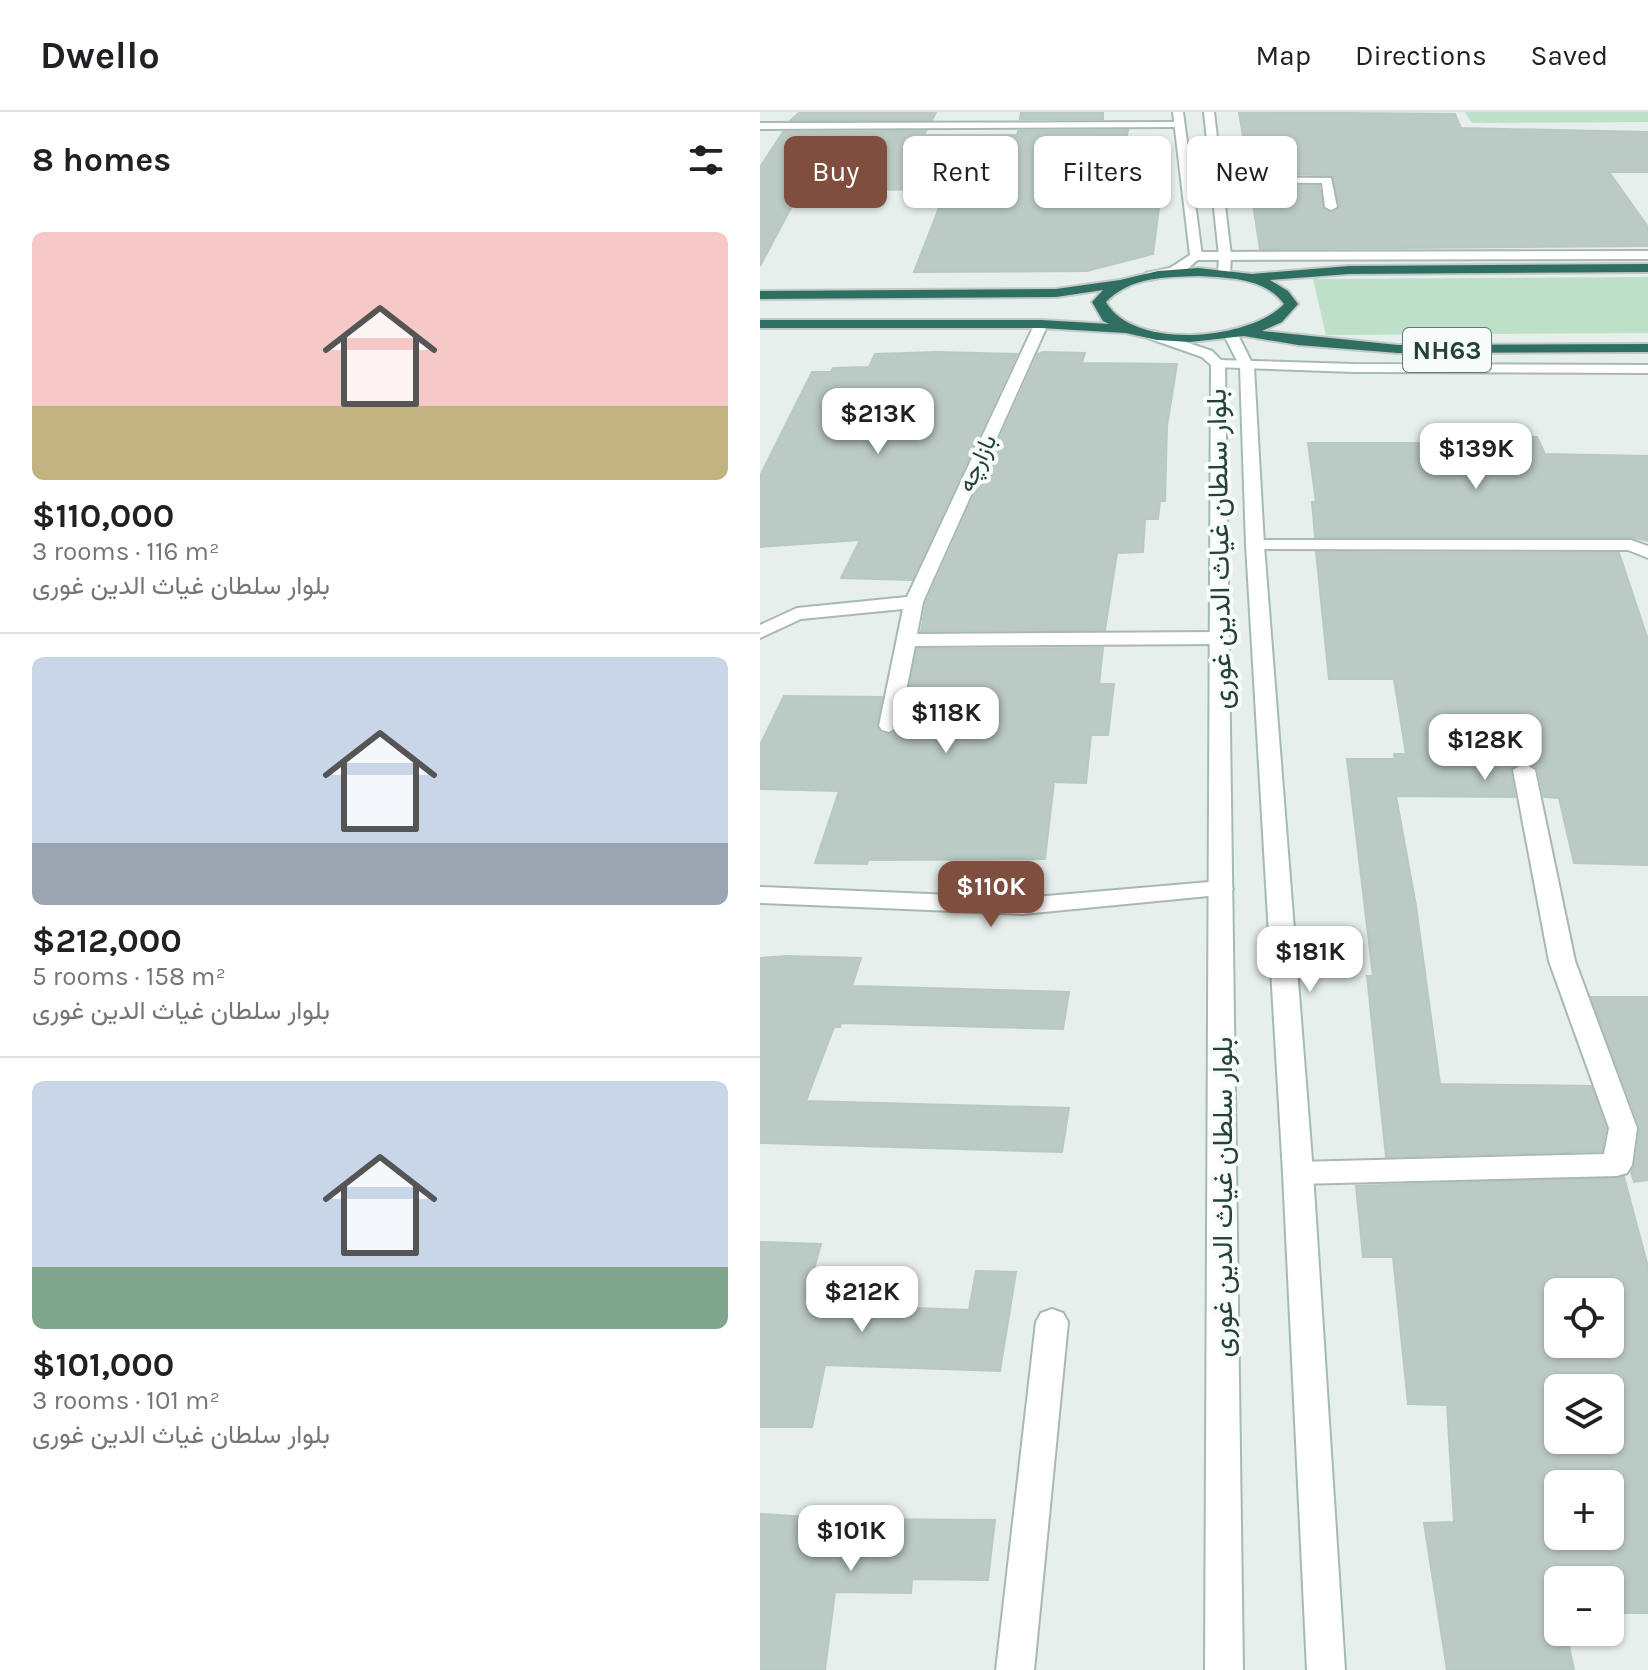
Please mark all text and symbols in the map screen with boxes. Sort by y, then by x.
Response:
text: Dwello [40,33,160,78]
text: Map [1256,39,1311,72]
text: Directions [1355,39,1487,72]
text: Saved [1531,39,1608,72]
chip: Buy [784,136,887,208]
chip: Rent [903,136,1018,208]
chip: Filters [1034,136,1171,208]
chip: New [1187,136,1297,208]
icon: filters [684,138,728,182]
text: 8 homes [32,140,171,180]
icon: home [308,284,452,428]
road number: NH63 [1403,328,1491,372]
pin: $213K [822,388,934,456]
street label: بلوار سلطان غیاث الدین غوری [1200,388,1239,710]
text: $213K [840,398,916,429]
pin: $139K [1420,423,1532,491]
street label: بازارچه [952,430,1004,497]
text: $139K [1438,433,1514,464]
text: $110,000 [32,496,174,536]
text: 3 rooms · 116 m² [32,536,219,567]
text: بلوار سلطان غیاث الدین غوری [32,570,330,601]
pin: $118K [890,687,1002,755]
text: $118K [911,697,981,728]
icon: home [308,709,452,853]
pin: $128K [1429,714,1541,782]
text: $128K [1447,724,1523,755]
pin: $110K [935,861,1047,929]
text: $110K [956,871,1026,902]
text: $212,000 [32,921,182,961]
pin: $181K [1254,926,1366,994]
text: $181K [1275,936,1345,967]
text: 5 rooms · 158 m² [32,961,226,992]
text: بلوار سلطان غیاث الدین غوری [32,995,330,1026]
street label: بلوار سلطان غیاث الدین غوری [1206,1037,1240,1357]
icon: home [308,1133,452,1277]
pin: $212K [806,1266,918,1334]
text: $212K [824,1276,900,1307]
map controls [1544,1278,1624,1646]
button: locate [1544,1278,1624,1358]
text: $101,000 [32,1345,174,1385]
button: layers [1544,1374,1624,1454]
text: 3 rooms · 101 m² [32,1385,220,1416]
text: بلوار سلطان غیاث الدین غوری [32,1419,330,1450]
button: + [1544,1470,1624,1550]
pin: $101K [795,1505,907,1573]
text: $101K [816,1515,886,1546]
button: − [1544,1566,1624,1646]

